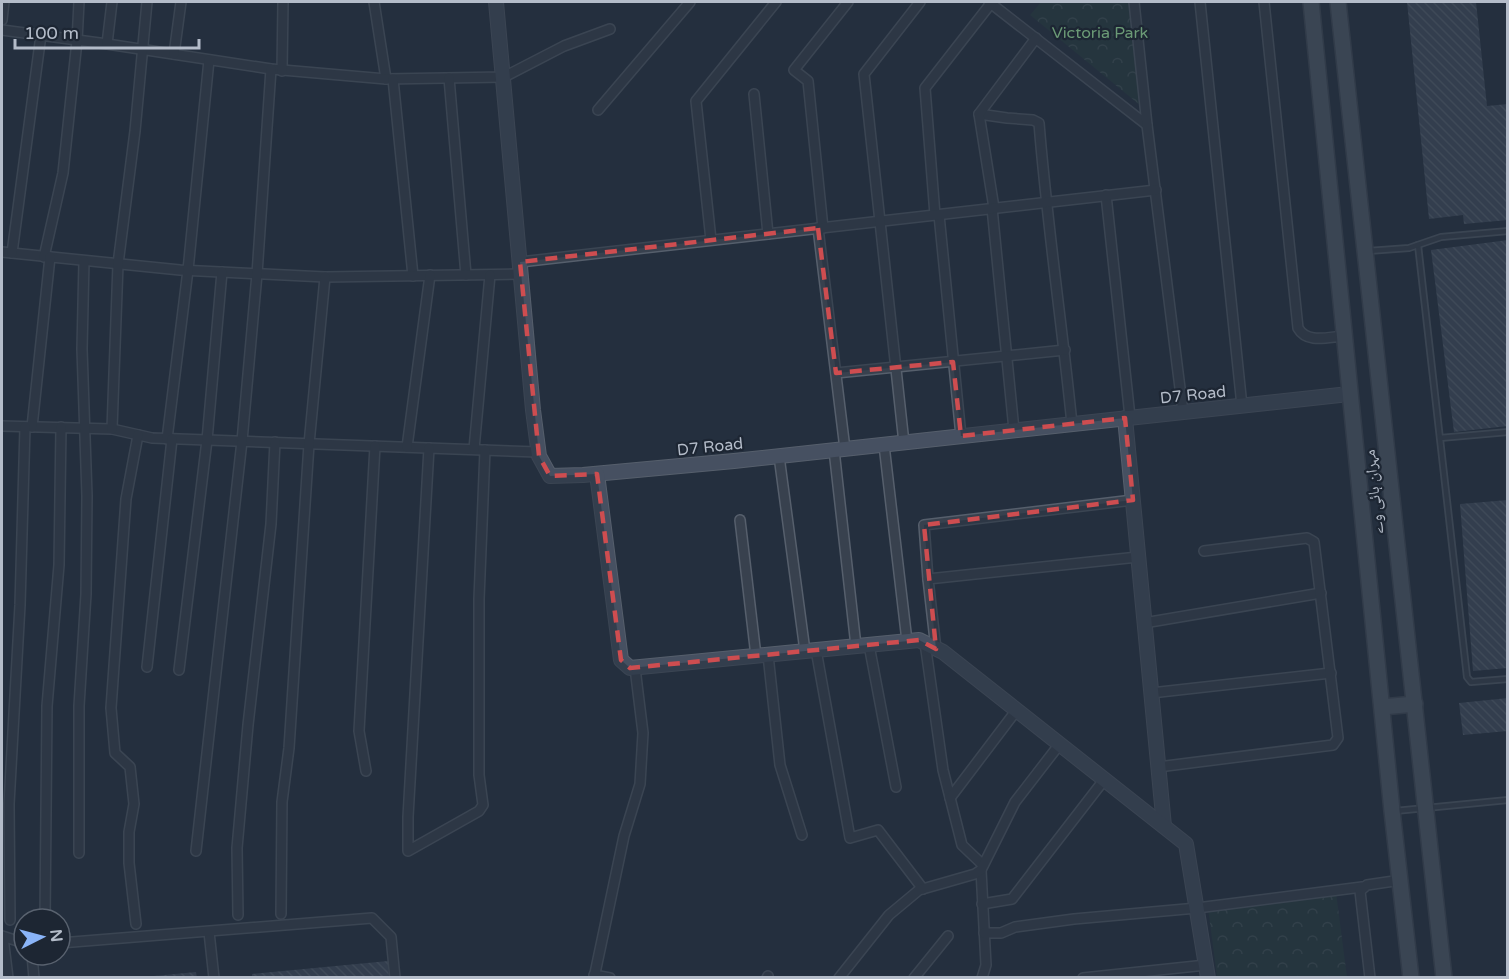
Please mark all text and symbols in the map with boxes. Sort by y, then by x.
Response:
scale bar [15,12,200,50]
text: 100 m [24,22,79,44]
park label: Victoria Park [1052,23,1149,43]
street label: D7 Road [1159,382,1227,408]
street label: D7 Road [676,434,744,460]
street label: مہران ہائی وے [1360,448,1388,535]
north arrow [12,907,72,967]
text: N [45,928,67,943]

